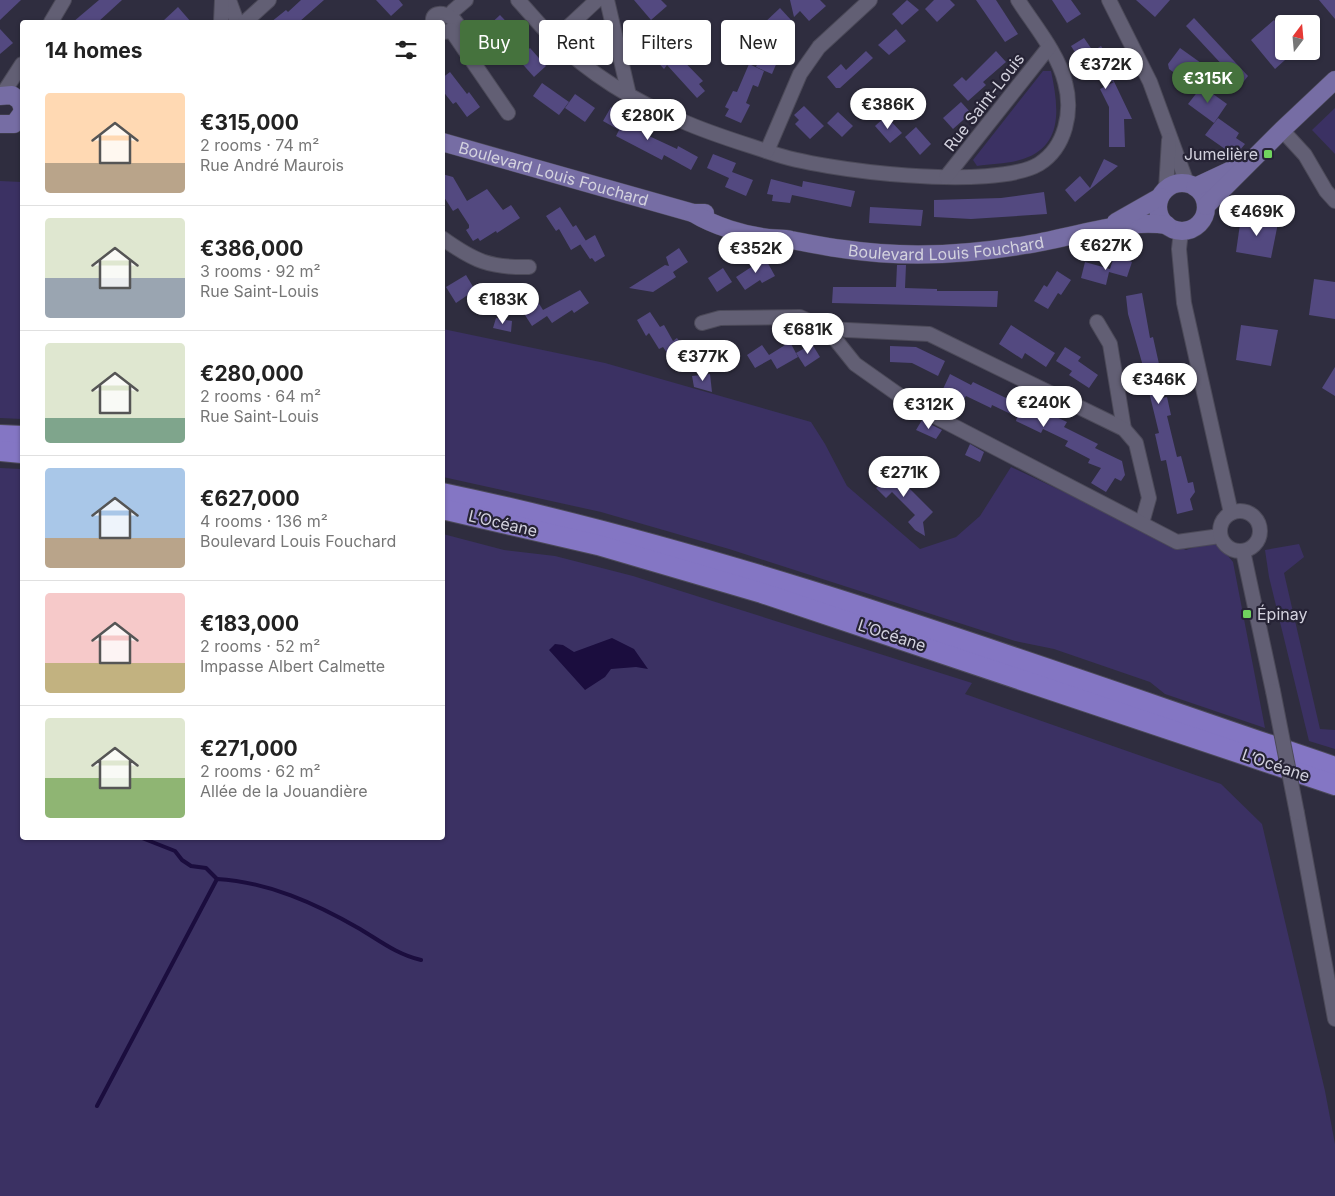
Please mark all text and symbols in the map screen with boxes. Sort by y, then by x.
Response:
north arrow [1275,15,1320,60]
map controls [1275,15,1320,60]
chip: Buy [460,20,529,65]
chip: Rent [539,20,613,65]
chip: Filters [623,20,711,65]
chip: New [721,20,795,65]
icon: filters [392,36,420,64]
text: 14 homes [45,38,143,63]
pin: €372K [1071,48,1141,90]
street label: Rue Saint-Louis [940,49,1028,155]
text: €372K [1080,54,1132,74]
pin: €315K [1173,62,1243,104]
text: €315K [1183,68,1233,88]
pin: €386K [853,88,923,130]
text: €386K [861,94,915,114]
pin: €280K [613,98,683,141]
text: €280K [621,105,675,125]
text: €315,000 [200,110,299,135]
icon: home [85,113,145,173]
text: 2 rooms · 74 m² [200,135,319,155]
street label: Boulevard Louis Fouchard [456,137,651,210]
place label: Jumelière [1184,144,1258,164]
marker: Jumelière [1262,148,1274,160]
text: Rue André Maurois [200,155,344,175]
pin: €469K [1222,194,1292,237]
text: €469K [1230,201,1284,221]
pin: €627K [1071,228,1141,271]
pin: €352K [721,232,791,274]
street label: Boulevard Louis Fouchard [847,232,1046,264]
text: €627K [1080,235,1132,255]
text: €386,000 [200,236,304,261]
icon: home [85,238,145,298]
text: €352K [729,238,783,258]
text: 3 rooms · 92 m² [200,261,321,281]
text: Rue Saint-Louis [200,281,319,301]
pin: €183K [468,282,538,325]
text: €183K [478,289,528,309]
pin: €681K [773,312,843,355]
text: €681K [783,319,833,339]
pin: €377K [668,340,738,382]
text: €377K [677,346,729,366]
text: €280,000 [200,361,304,386]
pin: €346K [1124,362,1194,405]
icon: home [85,363,145,423]
text: €346K [1132,369,1186,389]
text: 2 rooms · 64 m² [200,386,321,406]
pin: €240K [1009,386,1079,428]
pin: €312K [894,388,964,430]
text: €240K [1017,392,1071,412]
text: €312K [904,394,954,414]
text: Rue Saint-Louis [200,406,319,426]
pin: €271K [869,456,939,498]
text: €271K [880,462,928,482]
text: €627,000 [200,486,300,511]
icon: home [85,488,145,548]
street label: L’Océane [466,505,540,541]
text: 4 rooms · 136 m² [200,511,328,531]
text: Boulevard Louis Fouchard [200,531,396,551]
place label: Épinay [1257,604,1307,624]
marker: Épinay [1241,608,1253,620]
text: €183,000 [200,611,299,636]
icon: home [85,613,145,673]
street label: L’Océane [855,615,929,655]
text: 2 rooms · 52 m² [200,636,320,656]
text: Impasse Albert Calmette [200,656,385,676]
text: €271,000 [200,736,298,761]
icon: home [85,738,145,798]
street label: L’Océane [1240,744,1312,786]
text: 2 rooms · 62 m² [200,761,321,781]
text: Allée de la Jouandière [200,781,368,801]

